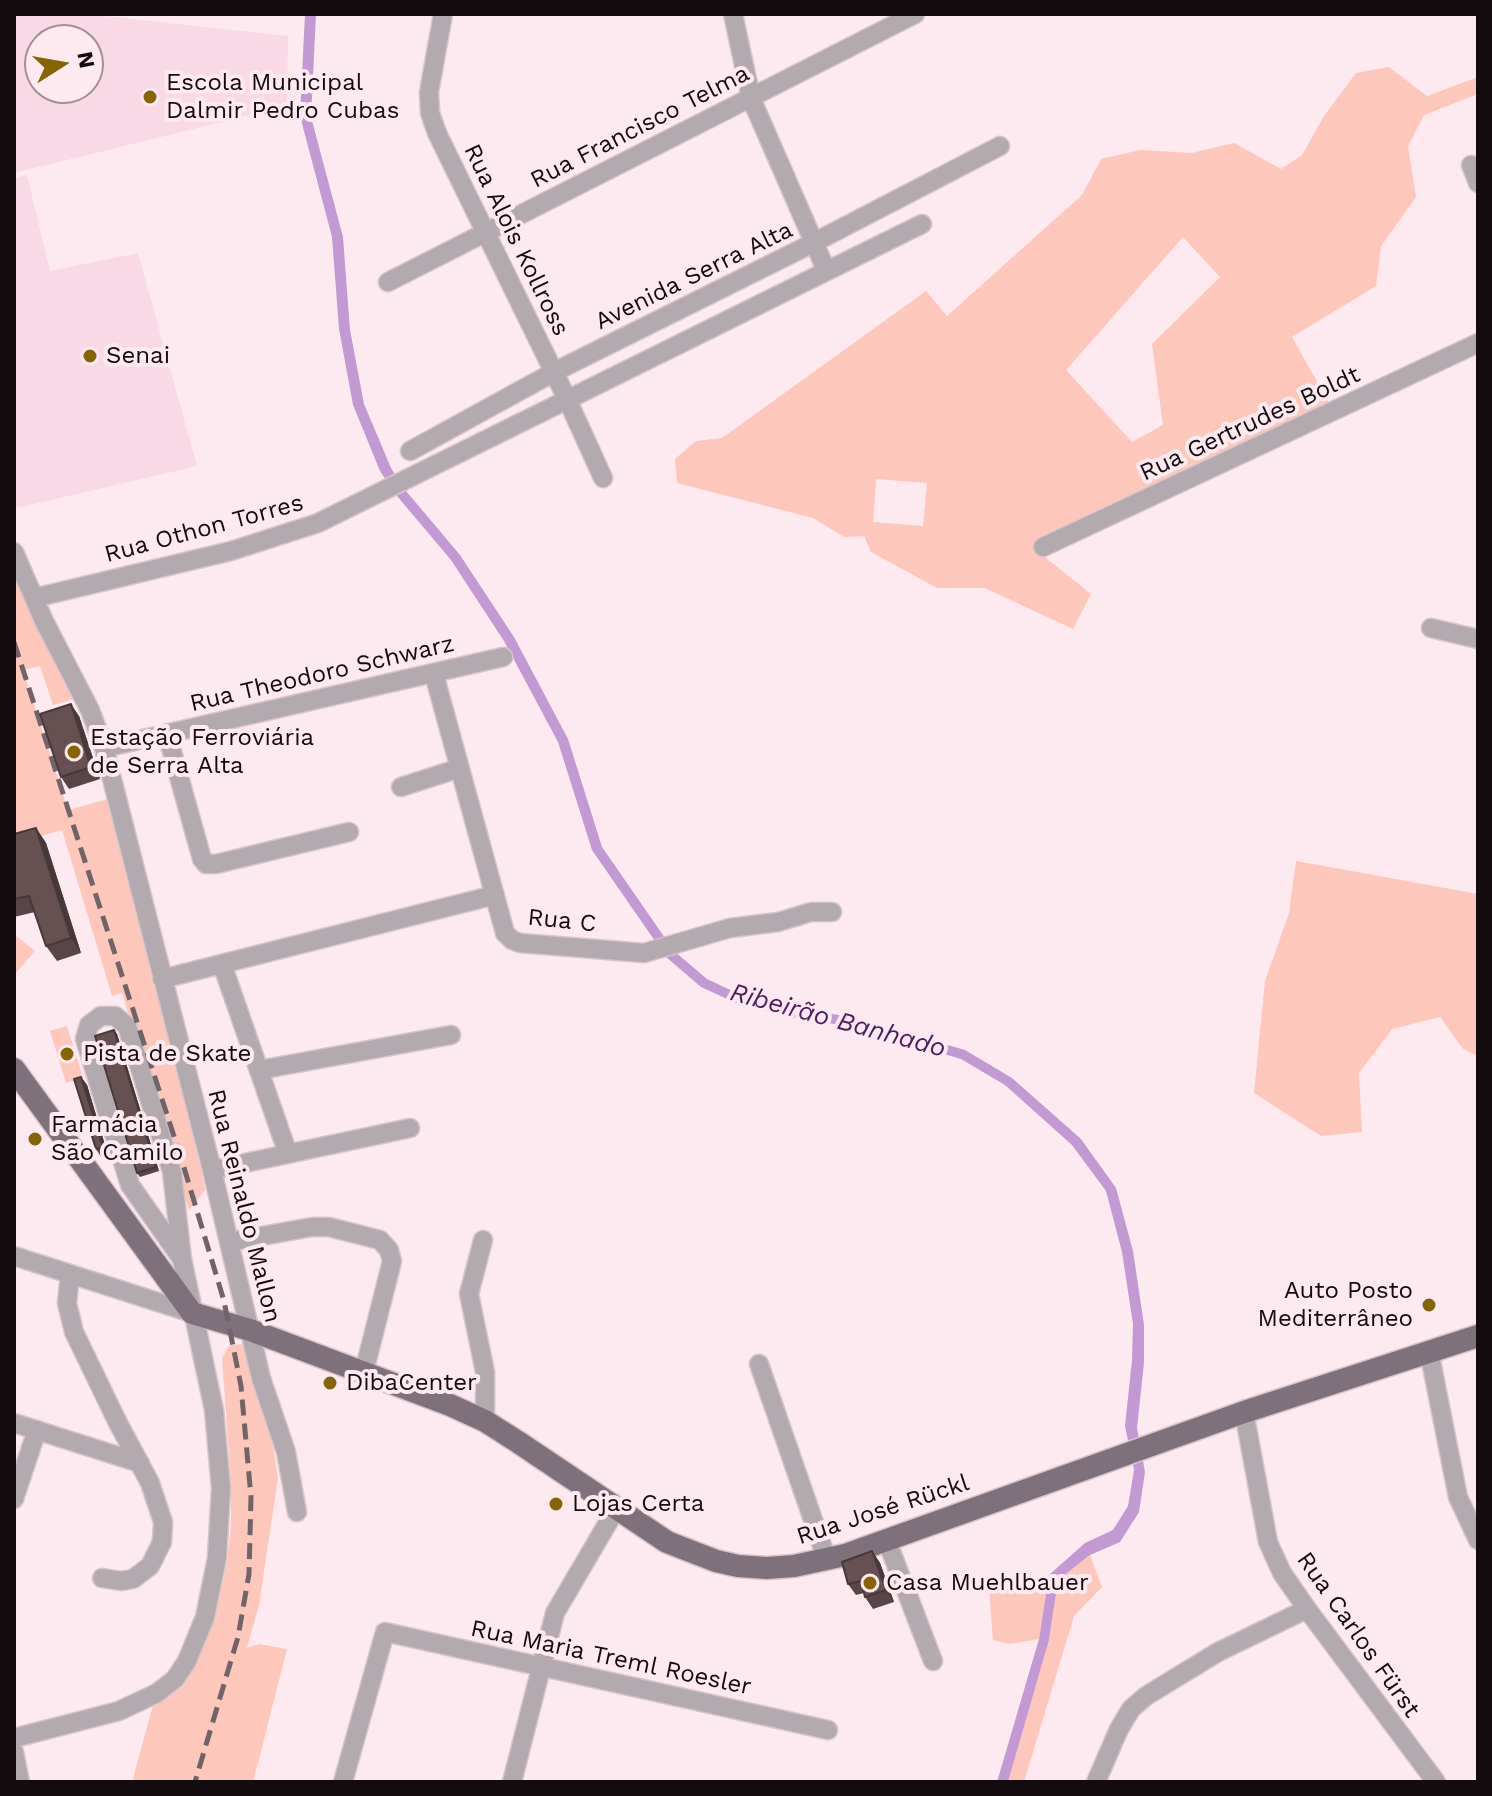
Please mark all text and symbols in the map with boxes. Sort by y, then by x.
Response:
north arrow [24,24,104,104]
text: N [72,49,100,70]
street label: Rua Francisco Telma [526,59,754,195]
place label: Escola Municipal Dalmir Pedro Cubas [166,69,399,125]
marker: Escola Municipal Dalmir Pedro Cubas [141,88,159,106]
street label: Rua Alois Kollross [457,139,575,341]
street label: Avenida Serra Alta [591,216,797,336]
place label: Senai [106,342,170,370]
marker: Senai [81,347,99,365]
street label: Rua Gertrudes Boldt [1135,360,1365,488]
street label: Rua Othon Torres [101,489,307,569]
street label: Rua Theodoro Schwarz [187,630,457,718]
place label: Estação Ferroviária de Serra Alta [90,724,314,780]
marker: Estação Ferroviária de Serra Alta [65,743,83,761]
street label: Rua C [526,903,598,939]
water label: Ribeirão Banhado [727,977,949,1065]
place label: Pista de Skate [83,1040,251,1068]
marker: Pista de Skate [58,1045,76,1063]
street label: Rua Reinaldo Mallon [201,1086,287,1326]
place label: Farmácia São Camilo [51,1111,183,1167]
marker: Farmácia São Camilo [26,1130,44,1148]
place label: Auto Posto Mediterrâneo [1258,1277,1413,1333]
marker: Auto Posto Mediterrâneo [1420,1296,1438,1314]
place label: DibaCenter [346,1369,477,1397]
marker: DibaCenter [321,1374,339,1392]
street label: Rua José Rückl [793,1469,973,1551]
place label: Lojas Certa [572,1490,704,1518]
marker: Lojas Certa [547,1495,565,1513]
street label: Rua Carlos Fürst [1290,1547,1426,1723]
place label: Casa Muehlbauer [886,1569,1089,1597]
marker: Casa Muehlbauer [861,1574,879,1592]
street label: Rua Maria Treml Roesler [468,1614,754,1702]

